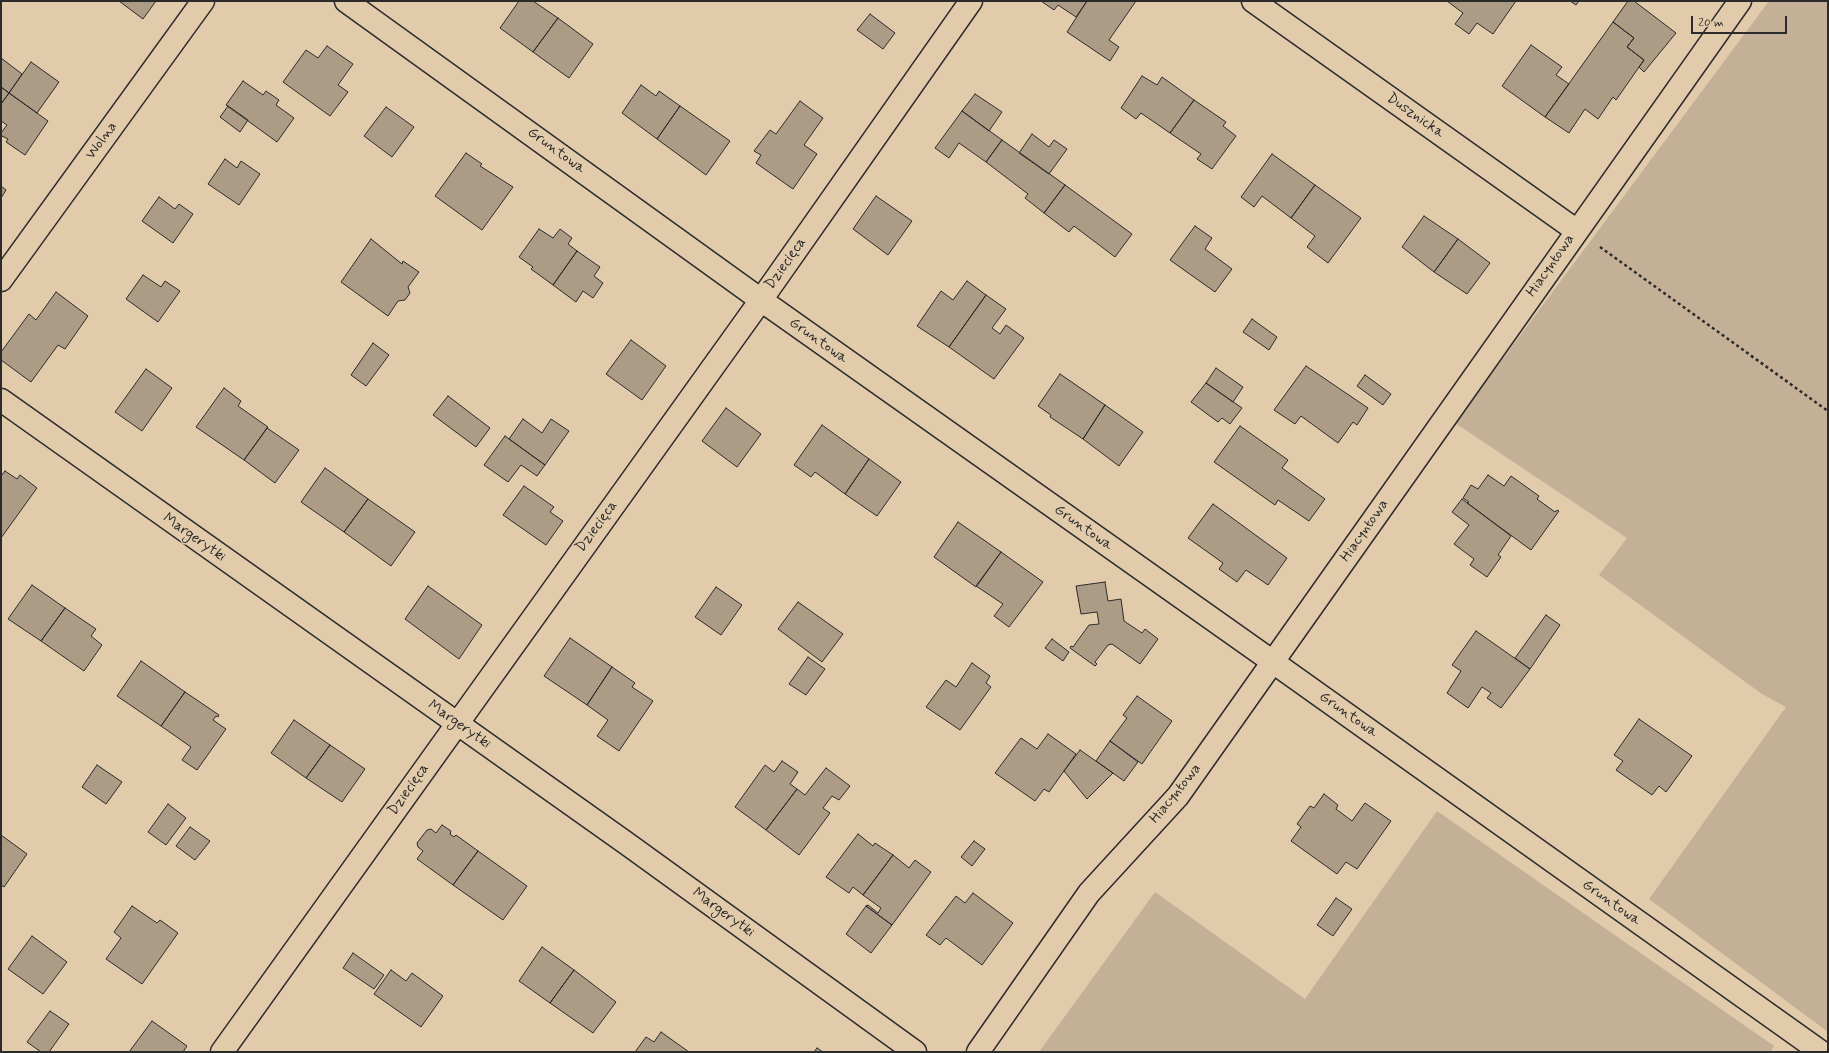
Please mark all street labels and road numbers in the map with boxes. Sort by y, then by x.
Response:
street label: Dusznicka [1383,90,1447,142]
street label: Wolna [82,119,122,163]
street label: Gruntowa [523,124,589,178]
street label: Hiacyntowa [1523,231,1579,301]
street label: Dziecięca [762,235,810,293]
street label: Gruntowa [785,314,851,368]
street label: Hiacyntowa [1337,496,1393,566]
street label: Dziecięca [572,498,622,556]
street label: Gruntowa [1050,501,1116,555]
street label: Margerytki [159,510,229,566]
street label: Gruntowa [1315,688,1381,742]
street label: Margerytki [424,697,494,753]
street label: Hiacyntowa [1146,760,1206,828]
street label: Dziecięca [385,761,433,819]
street label: Gruntowa [1578,876,1644,930]
street label: Margerytki [688,884,758,942]

